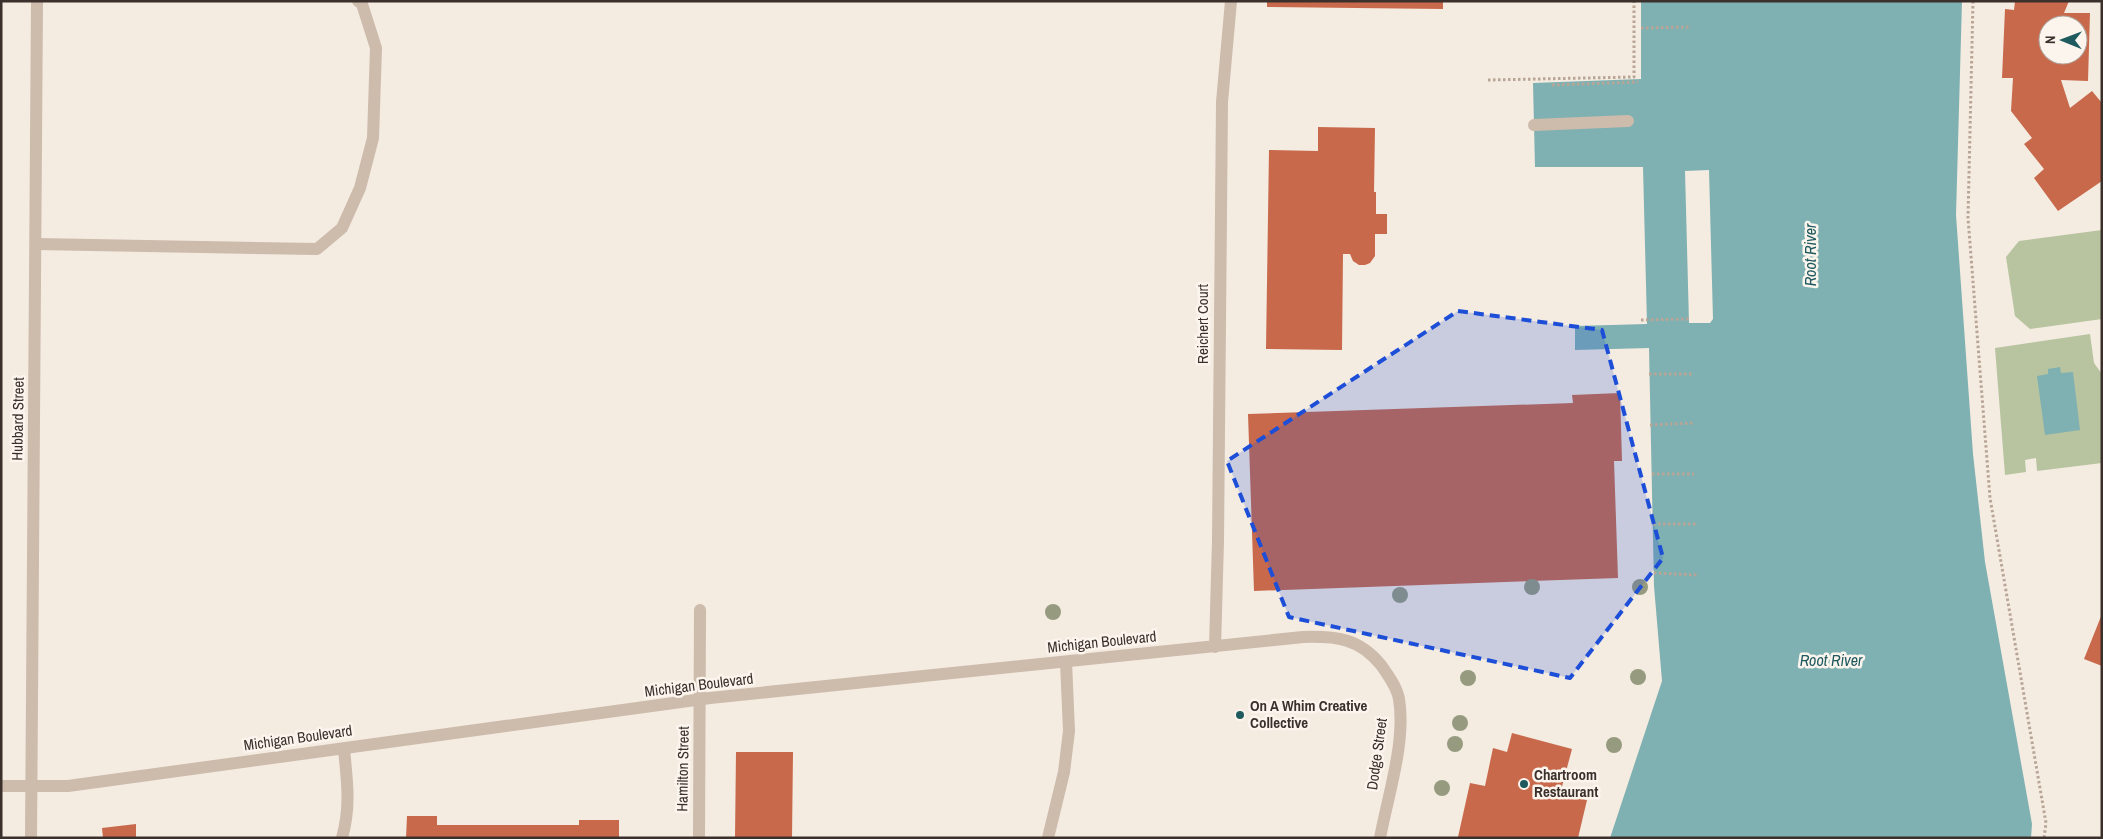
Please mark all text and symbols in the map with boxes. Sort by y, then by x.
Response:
north arrow [2038,15,2088,65]
text: N [2041,35,2059,44]
water label: Root River [1799,223,1821,286]
street label: Reichert Court [1192,283,1213,364]
street label: Hubbard Street [6,377,29,461]
street label: Michigan Boulevard [1046,625,1157,658]
water label: Root River [1800,649,1863,671]
street label: Michigan Boulevard [643,667,755,702]
place label: On A Whim Creative Collective [1250,695,1368,733]
marker: On A Whim Creative Collective [1234,709,1246,721]
street label: Dodge Street [1361,716,1392,791]
street label: Michigan Boulevard [242,719,354,756]
street label: Hamilton Street [671,726,694,812]
place label: Chartroom Restaurant [1534,764,1598,802]
marker: Chartroom Restaurant [1518,778,1530,790]

